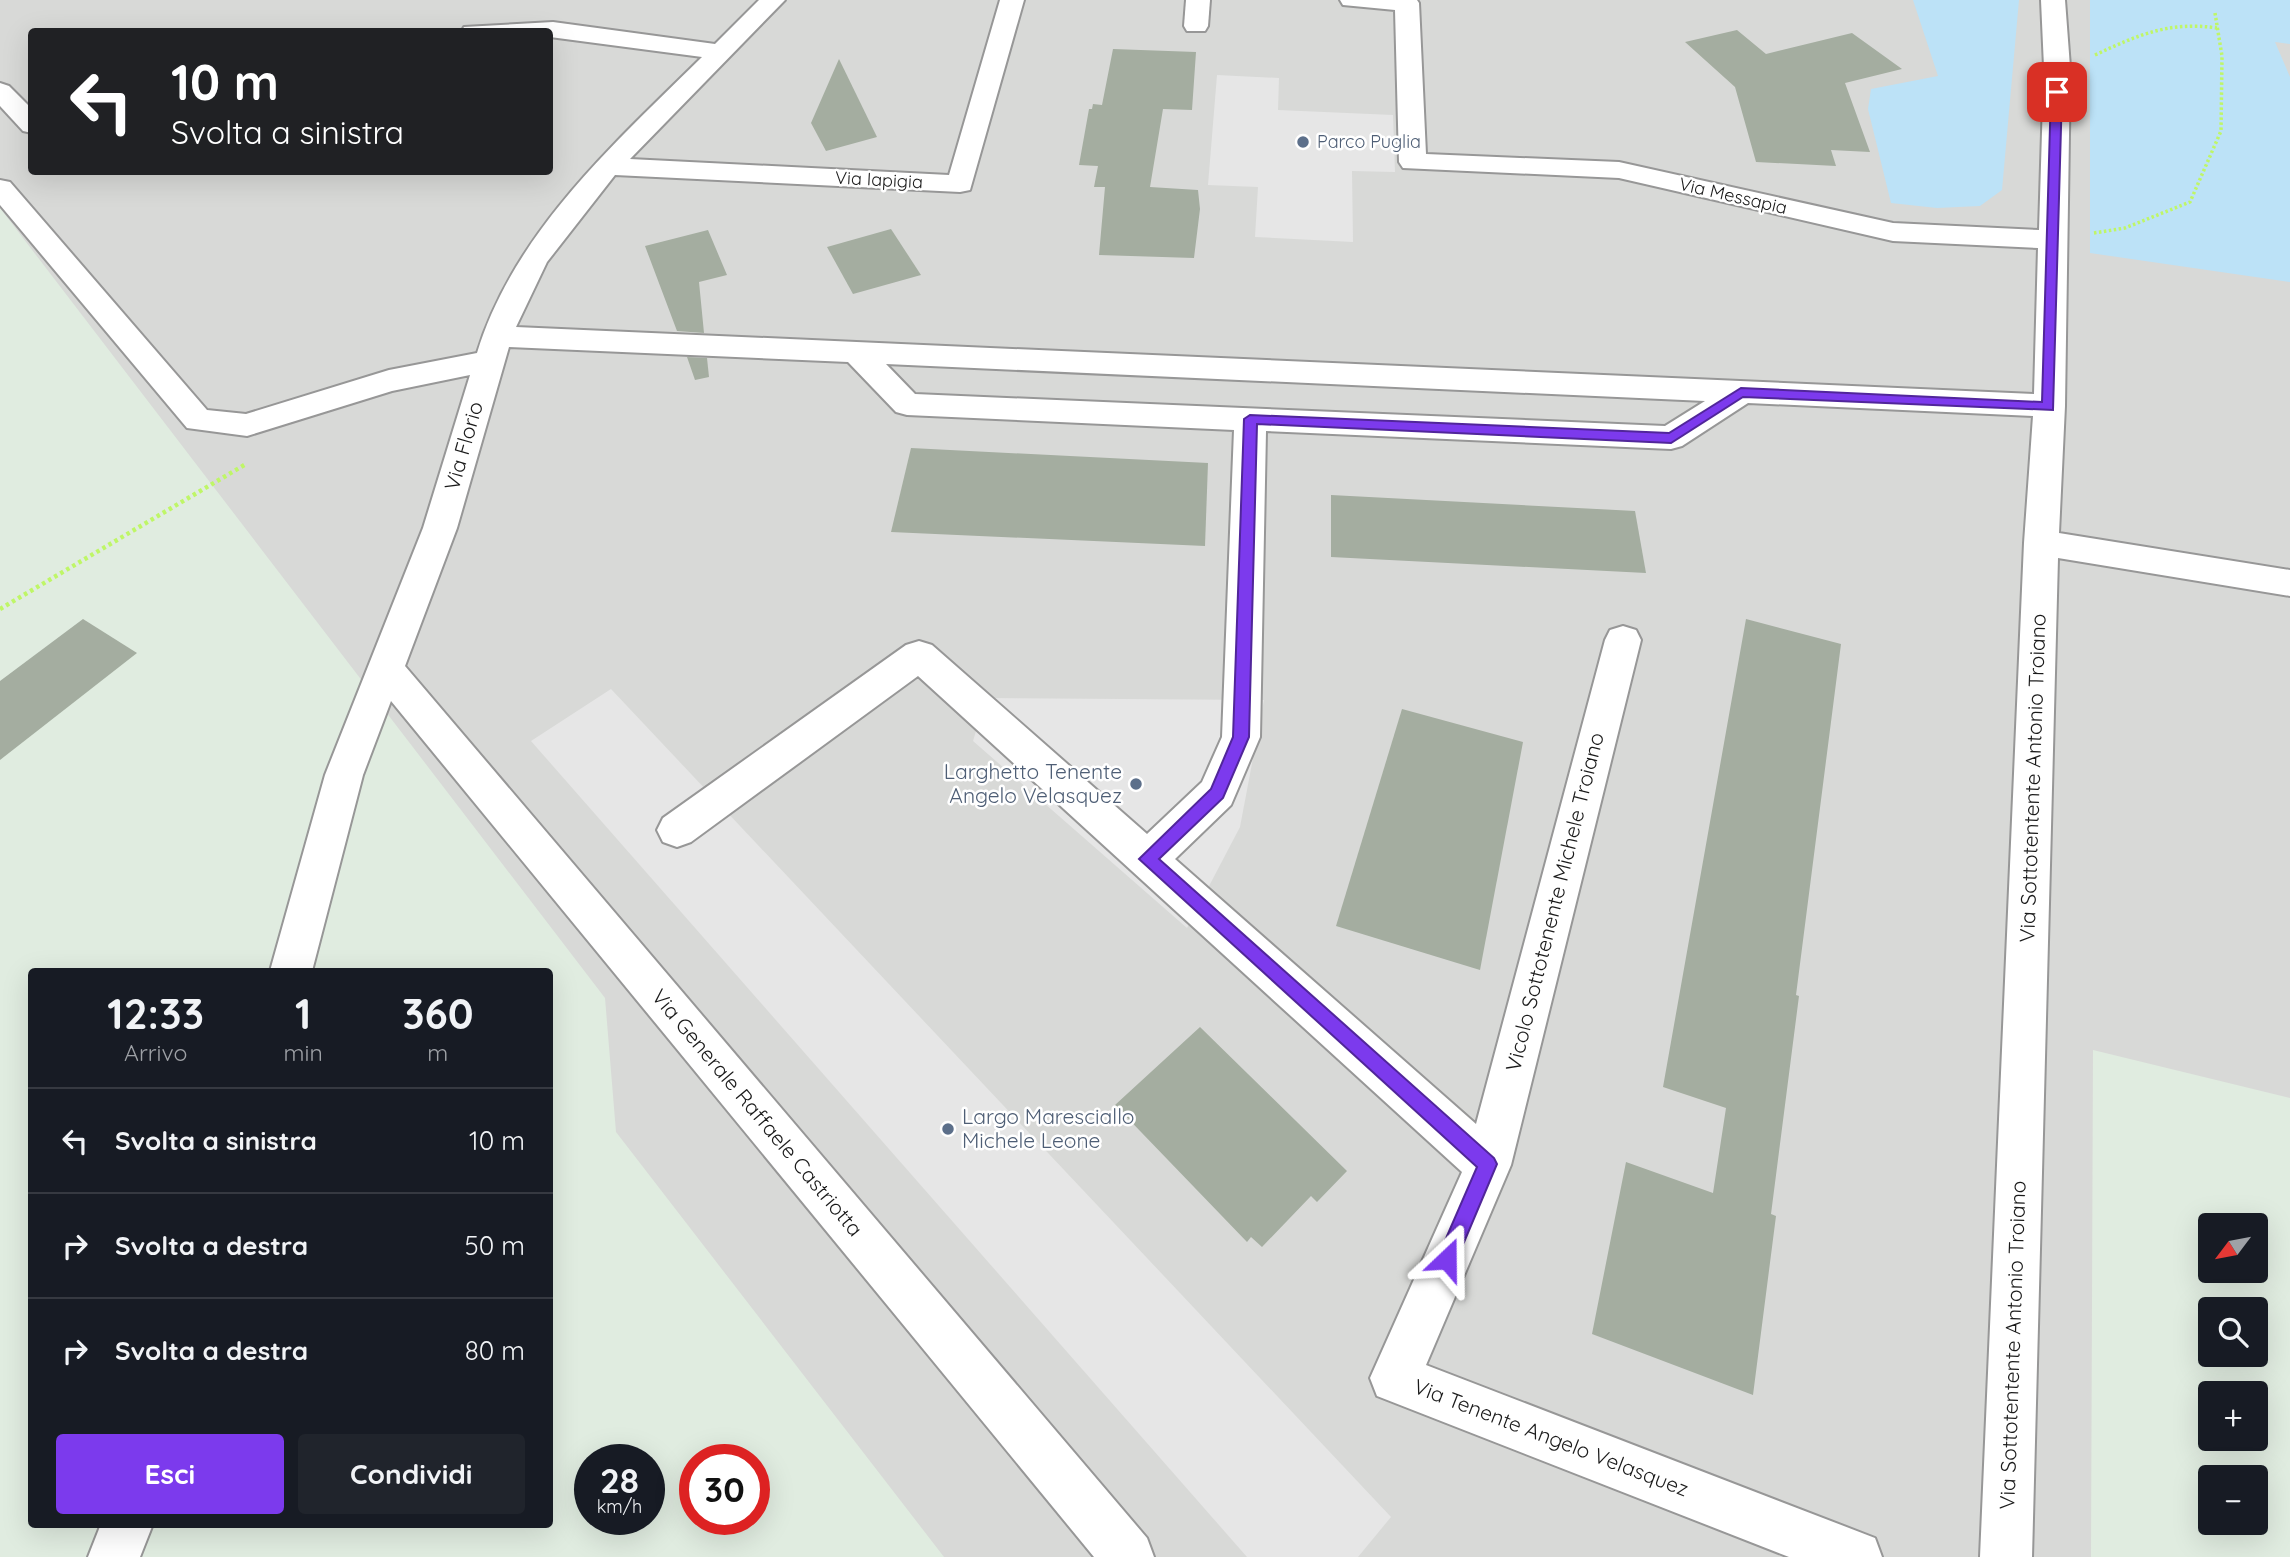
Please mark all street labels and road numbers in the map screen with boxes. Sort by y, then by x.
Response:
street label: Via Iapigia [835,166,923,193]
street label: Via Messapia [1677,172,1789,219]
street label: Via Florio [438,398,488,493]
street label: Via Sottotentente Antonio Troiano [2013,613,2051,943]
street label: Vicolo Sottotenente Michele Troiano [1499,730,1609,1074]
street label: Via Generale Raffaele Castriotta [647,983,869,1241]
street label: Via Sottotentente Antonio Troiano [1993,1180,2031,1510]
street label: Via Tenente Angelo Velasquez [1410,1373,1692,1502]

